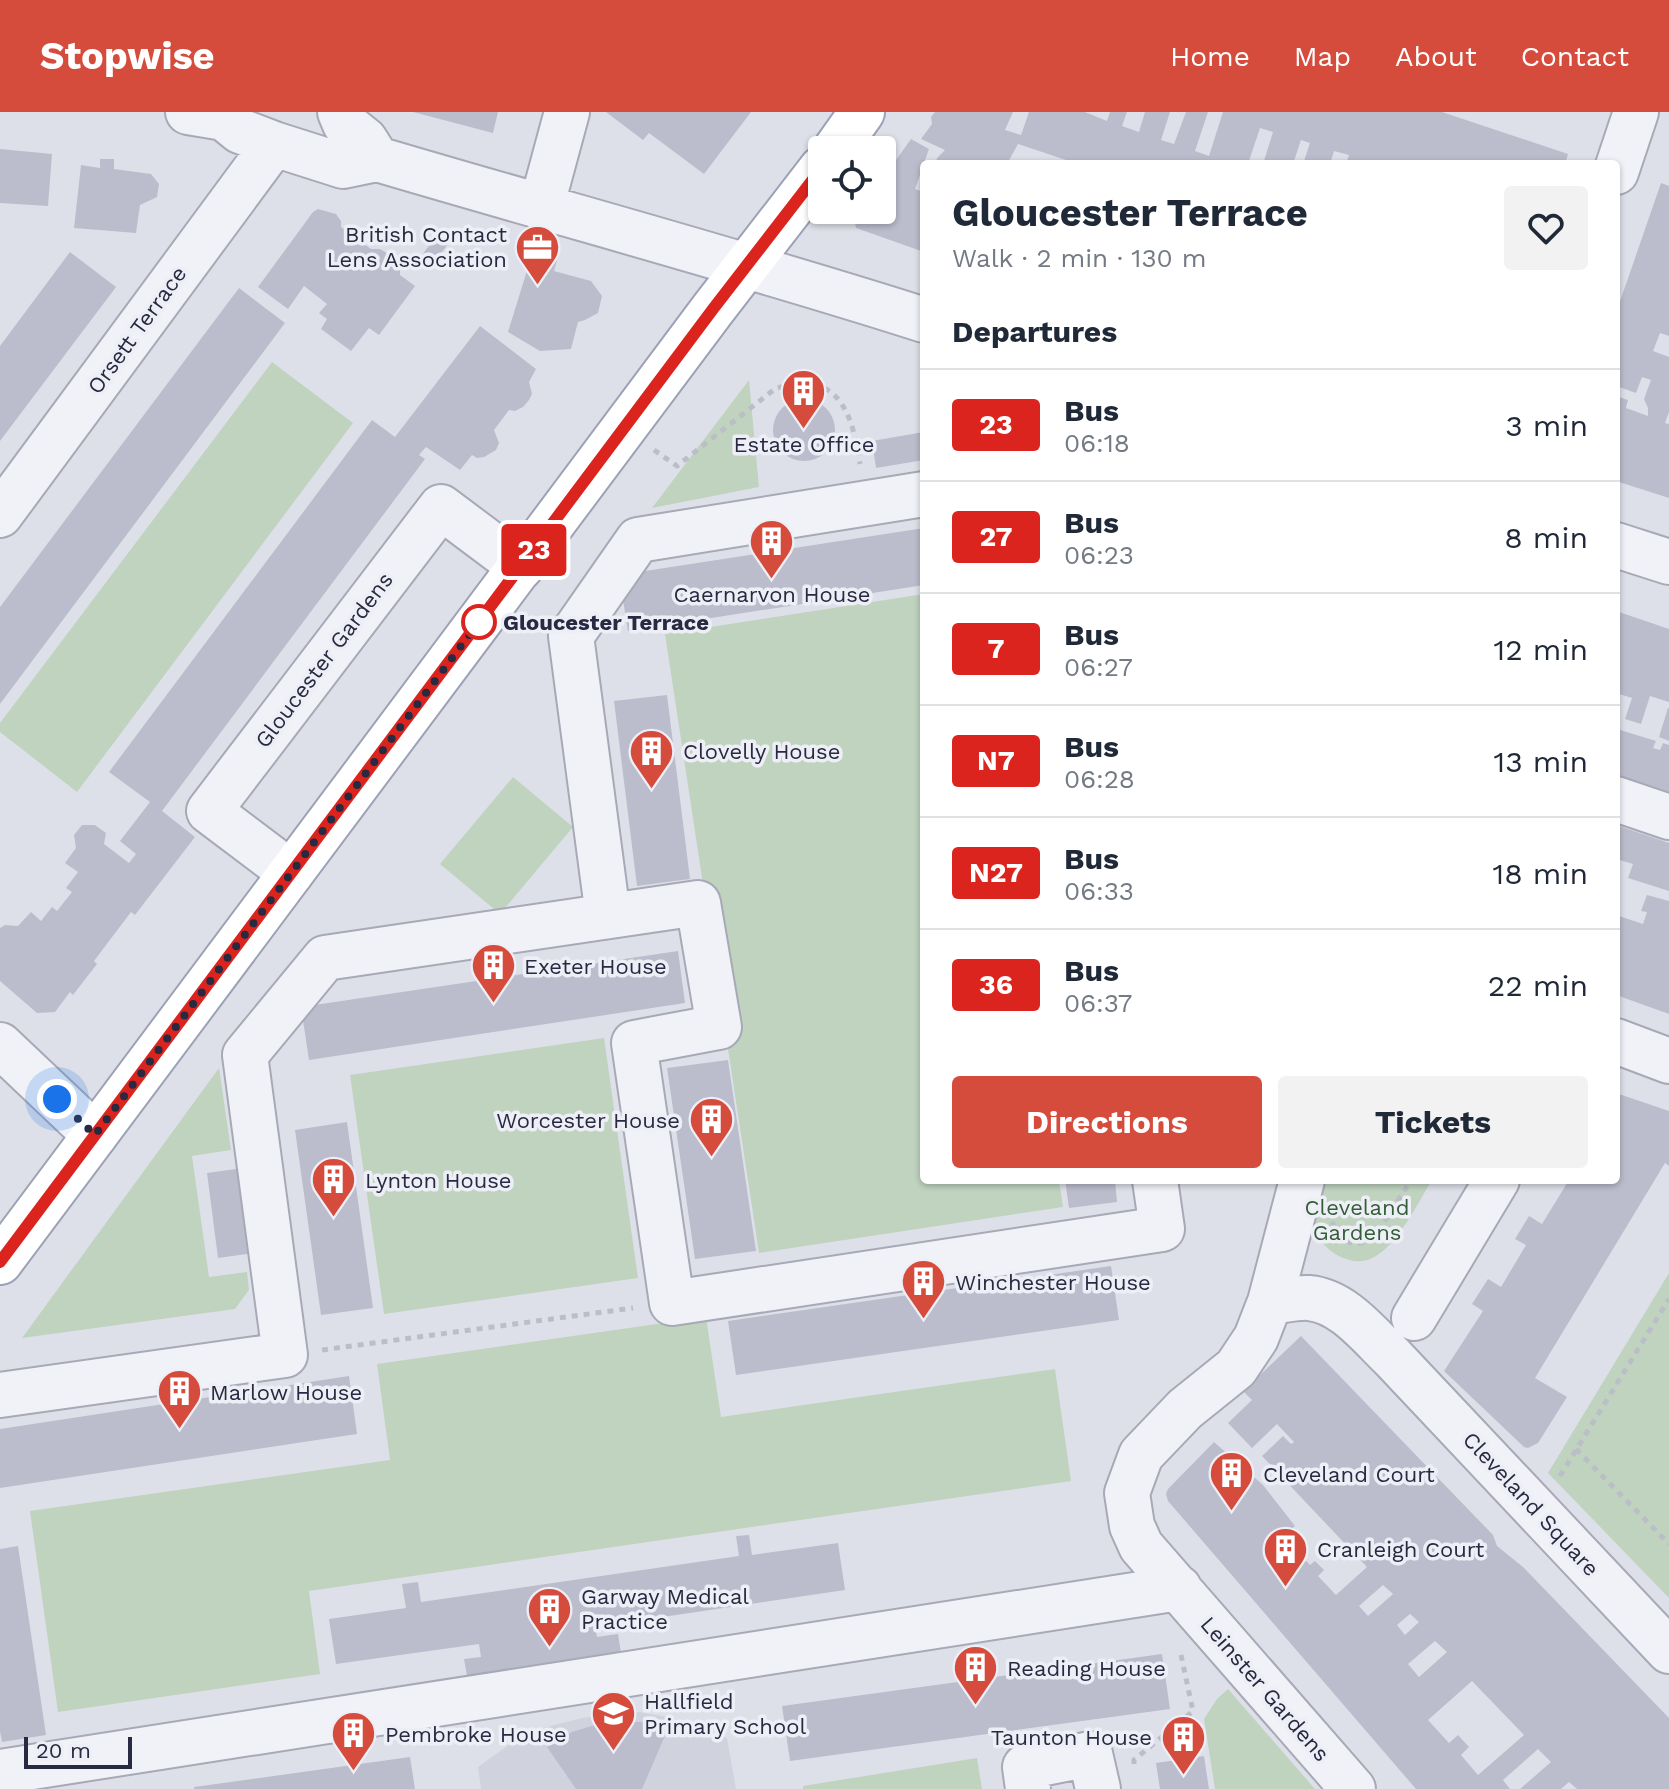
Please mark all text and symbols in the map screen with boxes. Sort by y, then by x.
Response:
text: Stopwise [40,34,215,78]
text: Home [1170,40,1250,73]
text: Map [1294,40,1351,73]
text: About [1395,40,1477,73]
text: Contact [1521,40,1629,73]
map controls [808,136,896,224]
button: locate [808,136,896,224]
button: heart [1504,186,1588,270]
text: Gloucester Terrace [952,191,1308,235]
place label: British Contact Lens Association [327,222,507,272]
office icon: British Contact Lens Association [514,223,562,286]
text: Walk · 2 min · 130 m [952,243,1206,273]
street label: Orsett Terrace [82,261,192,399]
text: Departures [952,314,1117,349]
building icon: Estate Office [780,367,828,430]
text: Bus [1064,393,1119,428]
text: 23 [979,408,1013,441]
text: 3 min [1505,408,1588,443]
text: 06:18 [1064,428,1130,458]
place label: Estate Office [734,432,874,457]
text: Bus [1064,505,1119,540]
building icon: Caernarvon House [748,517,796,580]
text: 27 [979,520,1013,553]
text: 8 min [1504,520,1588,555]
line badge: 23 [498,524,570,576]
text: 23 [517,533,551,566]
text: 06:23 [1064,540,1134,570]
street label: Gloucester Gardens [250,568,398,752]
place label: Caernarvon House [673,582,871,607]
marker: Gloucester Terrace [462,605,496,639]
place label: Gloucester Terrace [503,610,709,635]
text: Bus [1064,617,1119,652]
text: 7 [987,632,1005,665]
text: 12 min [1493,632,1588,667]
text: 06:27 [1064,652,1133,682]
building icon: Clovelly House [628,727,676,790]
text: Bus [1064,729,1119,764]
place label: Clovelly House [683,739,840,764]
text: N7 [977,744,1015,777]
text: 13 min [1493,744,1588,779]
text: 06:28 [1064,764,1135,794]
text: Bus [1064,841,1119,876]
text: N27 [969,856,1023,889]
text: 18 min [1492,856,1588,891]
text: 06:33 [1064,876,1134,906]
building icon: Exeter House [469,942,517,1005]
text: Bus [1064,953,1119,988]
place label: Exeter House [524,954,667,979]
text: 36 [979,968,1013,1001]
text: 22 min [1488,968,1588,1003]
text: 06:37 [1064,988,1132,1018]
button: Directions [952,1076,1262,1168]
button: Tickets [1278,1076,1588,1168]
your location [37,1079,77,1119]
building icon: Worcester House [687,1096,735,1159]
place label: Worcester House [496,1108,680,1133]
building icon: Lynton House [310,1156,358,1219]
place label: Lynton House [365,1168,512,1193]
park label: Cleveland Gardens [1305,1195,1409,1245]
building icon: Winchester House [900,1258,948,1321]
place label: Winchester House [955,1270,1151,1295]
building icon: Marlow House [155,1368,203,1431]
place label: Marlow House [210,1380,362,1405]
street label: Cleveland Square [1458,1427,1604,1581]
building icon: Cleveland Court [1208,1450,1256,1513]
place label: Cleveland Court [1263,1462,1435,1487]
building icon: Cranleigh Court [1262,1525,1310,1588]
place label: Cranleigh Court [1317,1537,1484,1562]
place label: Garway Medical Practice [581,1584,749,1634]
building icon: Garway Medical Practice [526,1585,574,1648]
street label: Leinster Gardens [1195,1612,1335,1766]
building icon: Reading House [952,1644,1000,1707]
place label: Reading House [1007,1656,1166,1681]
place label: Hallfield Primary School [644,1689,806,1739]
school or university icon: Hallfield Primary School [589,1690,637,1753]
building icon: Pembroke House [330,1710,378,1773]
building icon: Taunton House [1159,1713,1207,1776]
place label: Pembroke House [385,1722,567,1747]
place label: Taunton House [991,1725,1152,1750]
scale bar [24,1733,132,1769]
text: 20 m [36,1738,91,1763]

